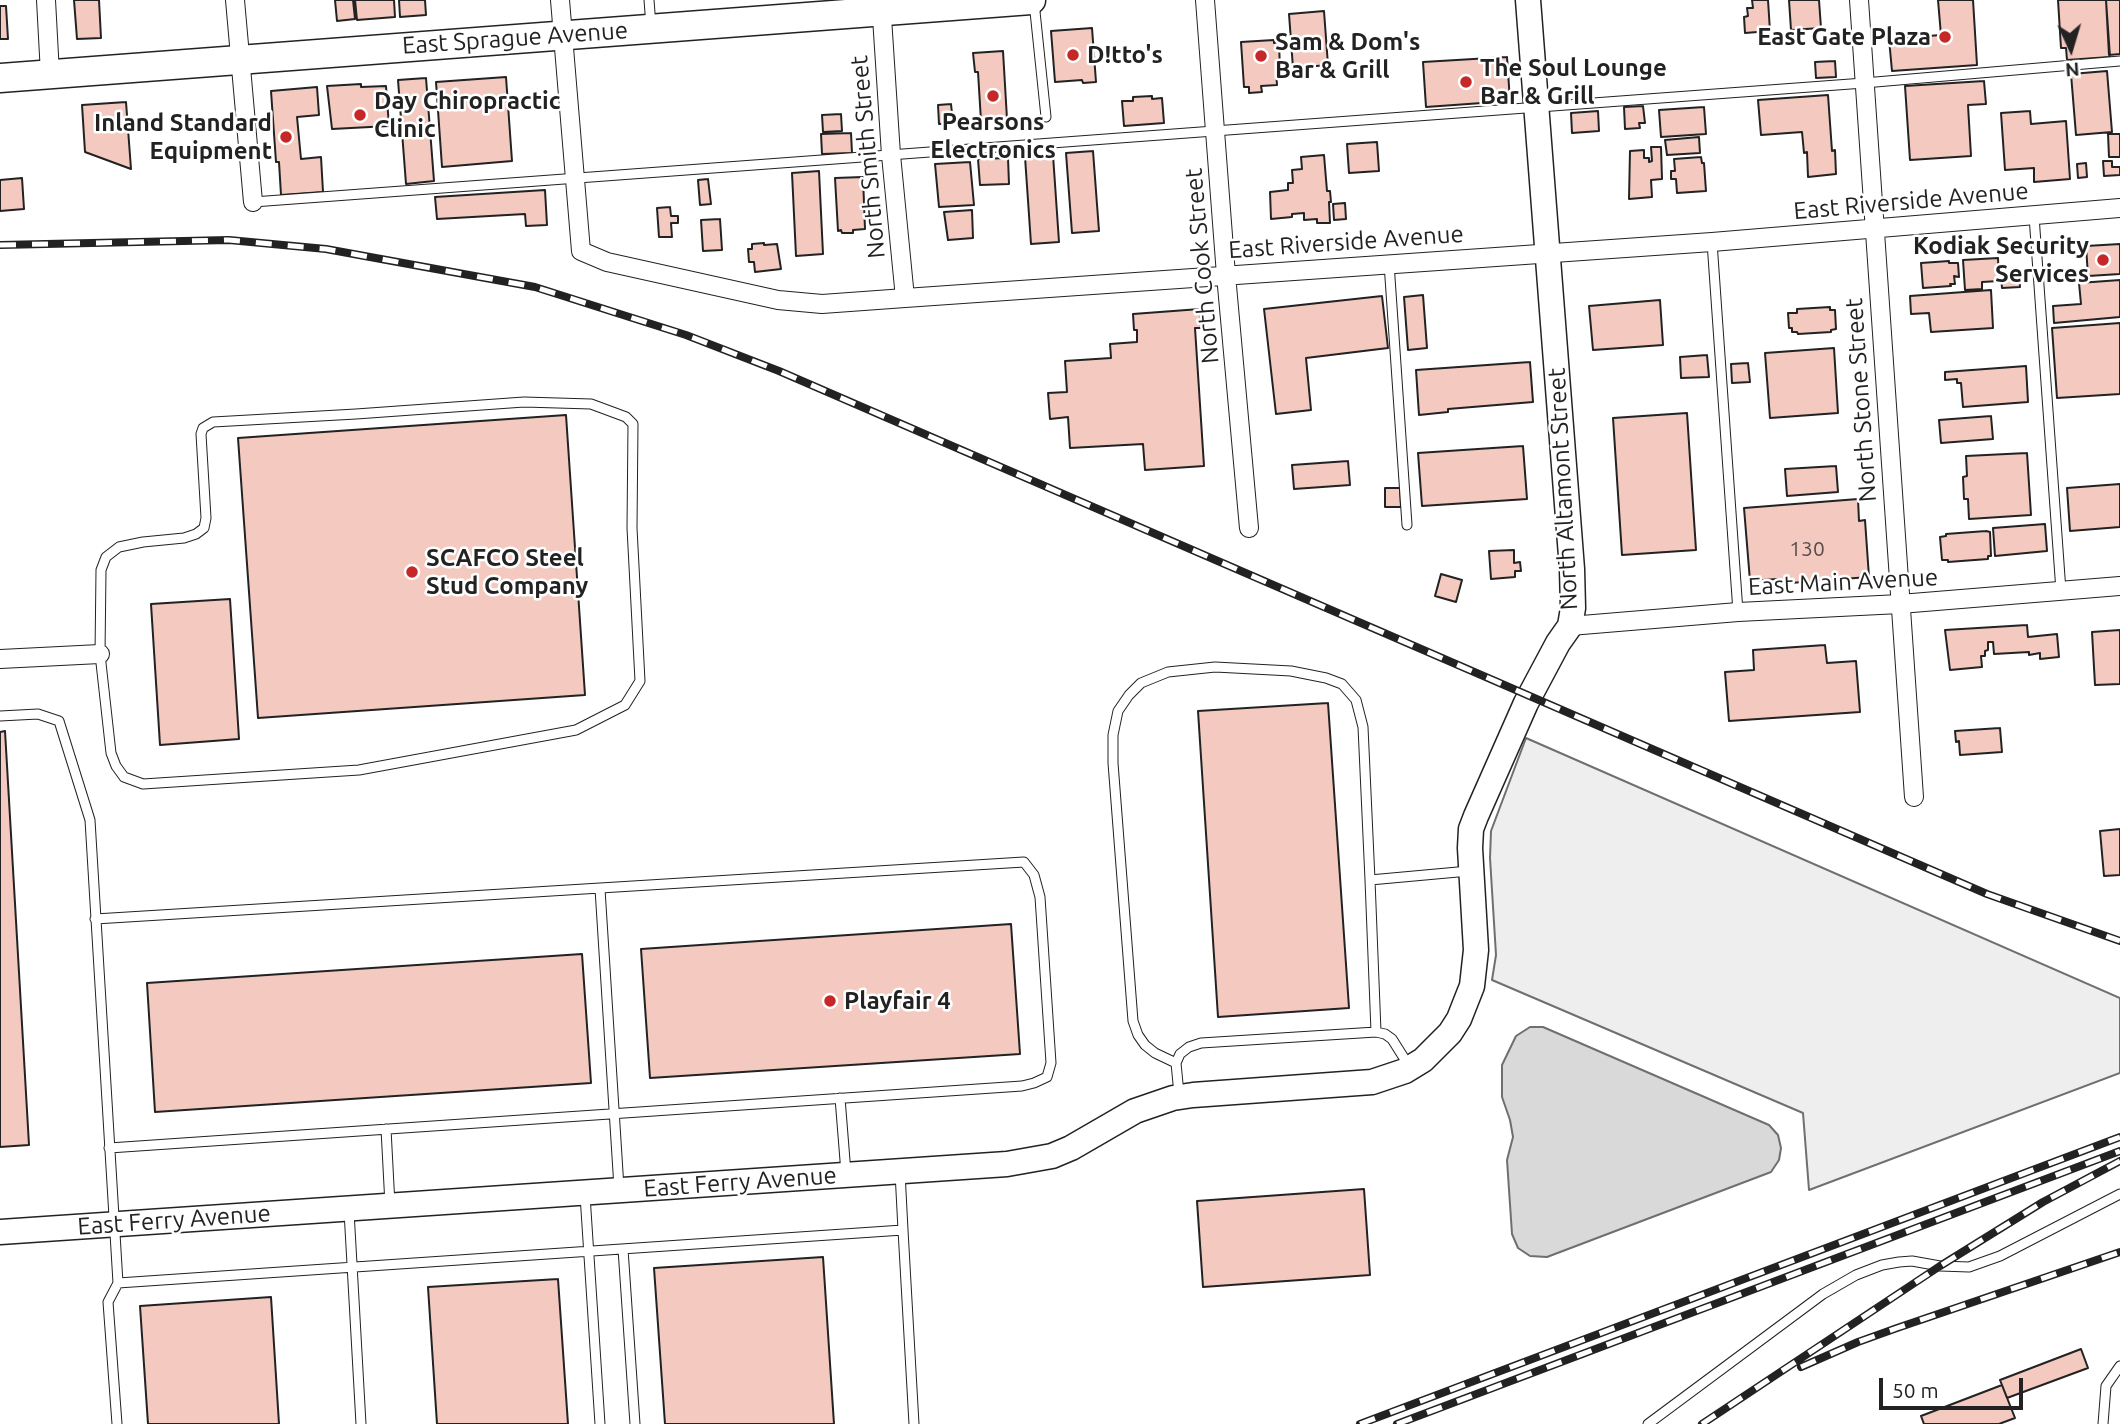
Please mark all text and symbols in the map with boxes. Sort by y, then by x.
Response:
north arrow [2036,14,2106,84]
street label: East Sprague Avenue [401,16,629,60]
place label: East Gate Plaza [1757,23,1931,51]
place label: Sam & Dom's Bar & Grill [1275,28,1420,84]
marker: East Gate Plaza [1937,29,1953,45]
place label: D!tto's [1087,41,1163,69]
marker: D!tto's [1065,47,1081,63]
marker: Sam & Dom's Bar & Grill [1253,48,1269,64]
street label: North Smith Street [845,54,891,260]
place label: The Soul Lounge Bar & Grill [1480,54,1667,110]
text: N [2065,58,2080,81]
marker: The Soul Lounge Bar & Grill [1458,74,1474,90]
place label: Day Chiropractic Clinic [374,87,561,143]
marker: Pearsons Electronics [985,88,1001,104]
marker: Day Chiropractic Clinic [352,107,368,123]
place label: Pearsons Electronics [930,108,1056,164]
place label: Inland Standard Equipment [94,109,272,165]
marker: Inland Standard Equipment [278,129,294,145]
street label: North Cook Street [1179,167,1225,365]
street label: East Riverside Avenue [1792,176,2030,226]
street label: East Riverside Avenue [1227,219,1465,265]
place label: Kodiak Security Services [1913,232,2089,288]
marker: Kodiak Security Services [2095,252,2111,268]
street label: North Stone Street [1840,297,1882,503]
street label: North Altamont Street [1542,367,1584,611]
house number: 130 [1789,536,1825,562]
place label: SCAFCO Steel Stud Company [426,544,588,600]
street label: East Main Avenue [1747,563,1939,601]
marker: SCAFCO Steel Stud Company [404,564,420,580]
place label: Playfair 4 [844,987,951,1015]
marker: Playfair 4 [822,993,838,1009]
street label: East Ferry Avenue [642,1161,838,1203]
street label: East Ferry Avenue [76,1199,272,1241]
scale bar [1882,1364,2025,1408]
text: 50 m [1892,1378,1939,1402]

